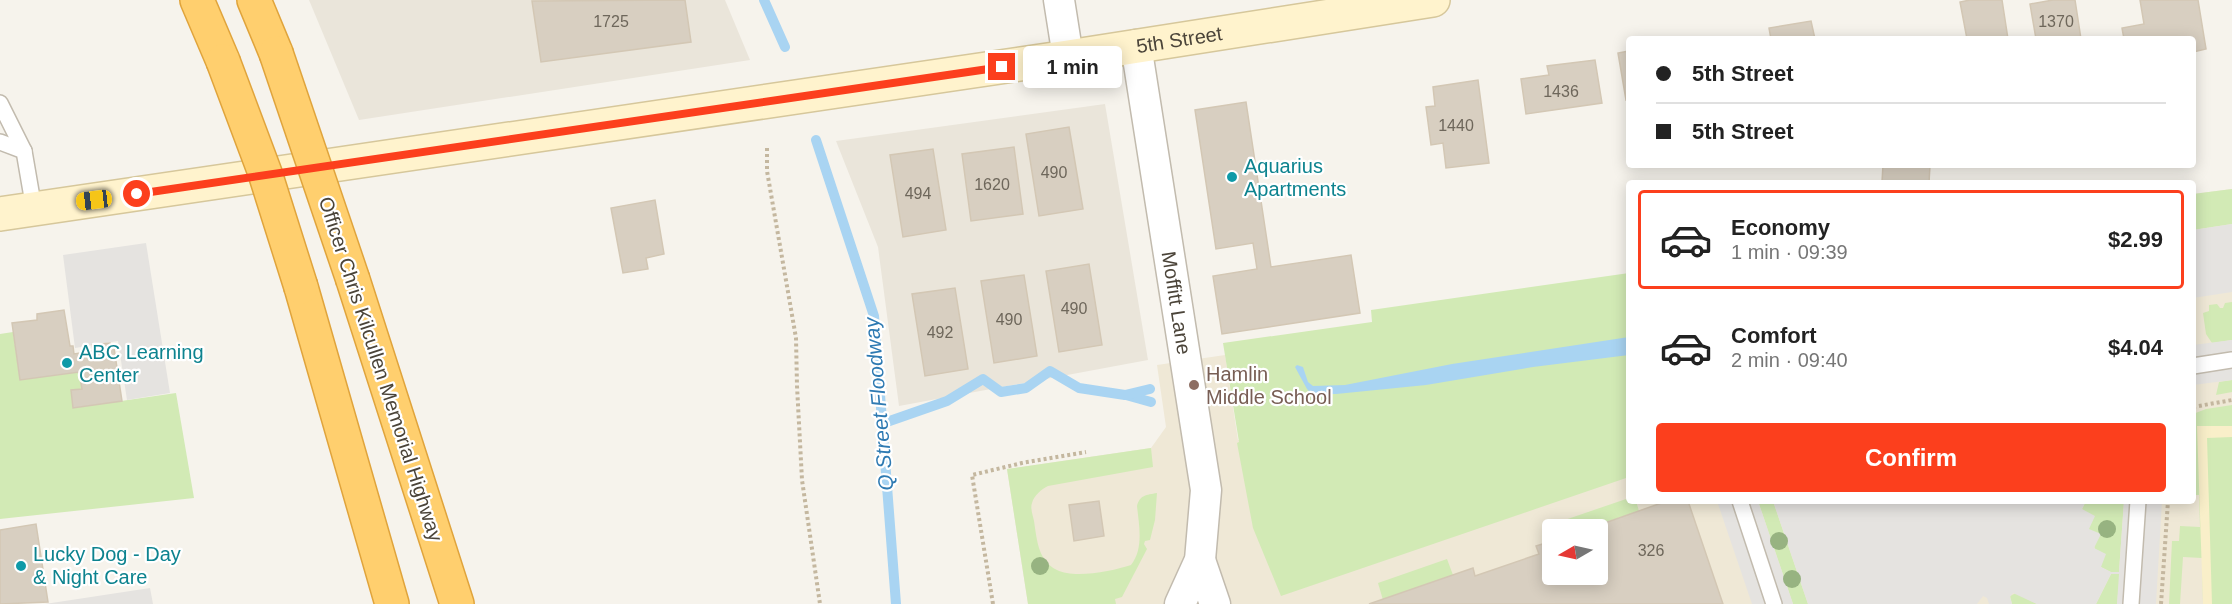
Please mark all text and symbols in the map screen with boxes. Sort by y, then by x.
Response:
house number: 1725 [593,13,629,30]
house number: 1370 [2038,13,2074,30]
street label: 5th Street [1135,22,1224,57]
callout: 1 min [1023,46,1122,88]
route end [988,53,1015,80]
text: 1 min [1046,56,1099,78]
text: 5th Street [1692,61,1793,86]
house number: 1436 [1543,83,1579,100]
house number: 1440 [1438,117,1474,134]
text: 5th Street [1692,119,1793,144]
place label: Aquarius Apartments [1244,155,1346,200]
house number: 490 [1041,164,1067,181]
marker: Aquarius Apartments [1225,170,1239,184]
house number: 1620 [974,176,1010,193]
route start [123,180,150,207]
house number: 494 [905,185,931,202]
car [75,189,113,211]
street label: Officer Chris Kilcullen Memorial Highway [315,194,447,544]
icon: car [1659,213,1713,267]
text: Economy [1731,215,1830,240]
text: $2.99 [2108,227,2163,252]
text: 1 min · 09:39 [1731,241,1848,263]
street label: Moffitt Lane [1158,250,1196,356]
house number: 490 [1061,300,1087,317]
house number: 490 [996,311,1022,328]
water label: Q Street Floodway [859,315,898,492]
icon: car [1659,321,1713,375]
text: Comfort [1731,323,1817,348]
house number: 492 [927,324,953,341]
text: $4.04 [2108,335,2163,360]
place label: ABC Learning Center [79,341,204,386]
text: 2 min · 09:40 [1731,349,1848,371]
marker: ABC Learning Center [60,356,74,370]
place label: Hamlin Middle School [1206,363,1332,408]
marker: Hamlin Middle School [1187,378,1201,392]
button: Confirm [1656,423,2166,492]
north arrow [1542,519,1608,585]
map controls [1542,519,1608,585]
house number: 326 [1638,542,1664,559]
place label: Lucky Dog - Day & Night Care [33,543,181,588]
marker: Lucky Dog - Day & Night Care [14,559,28,573]

